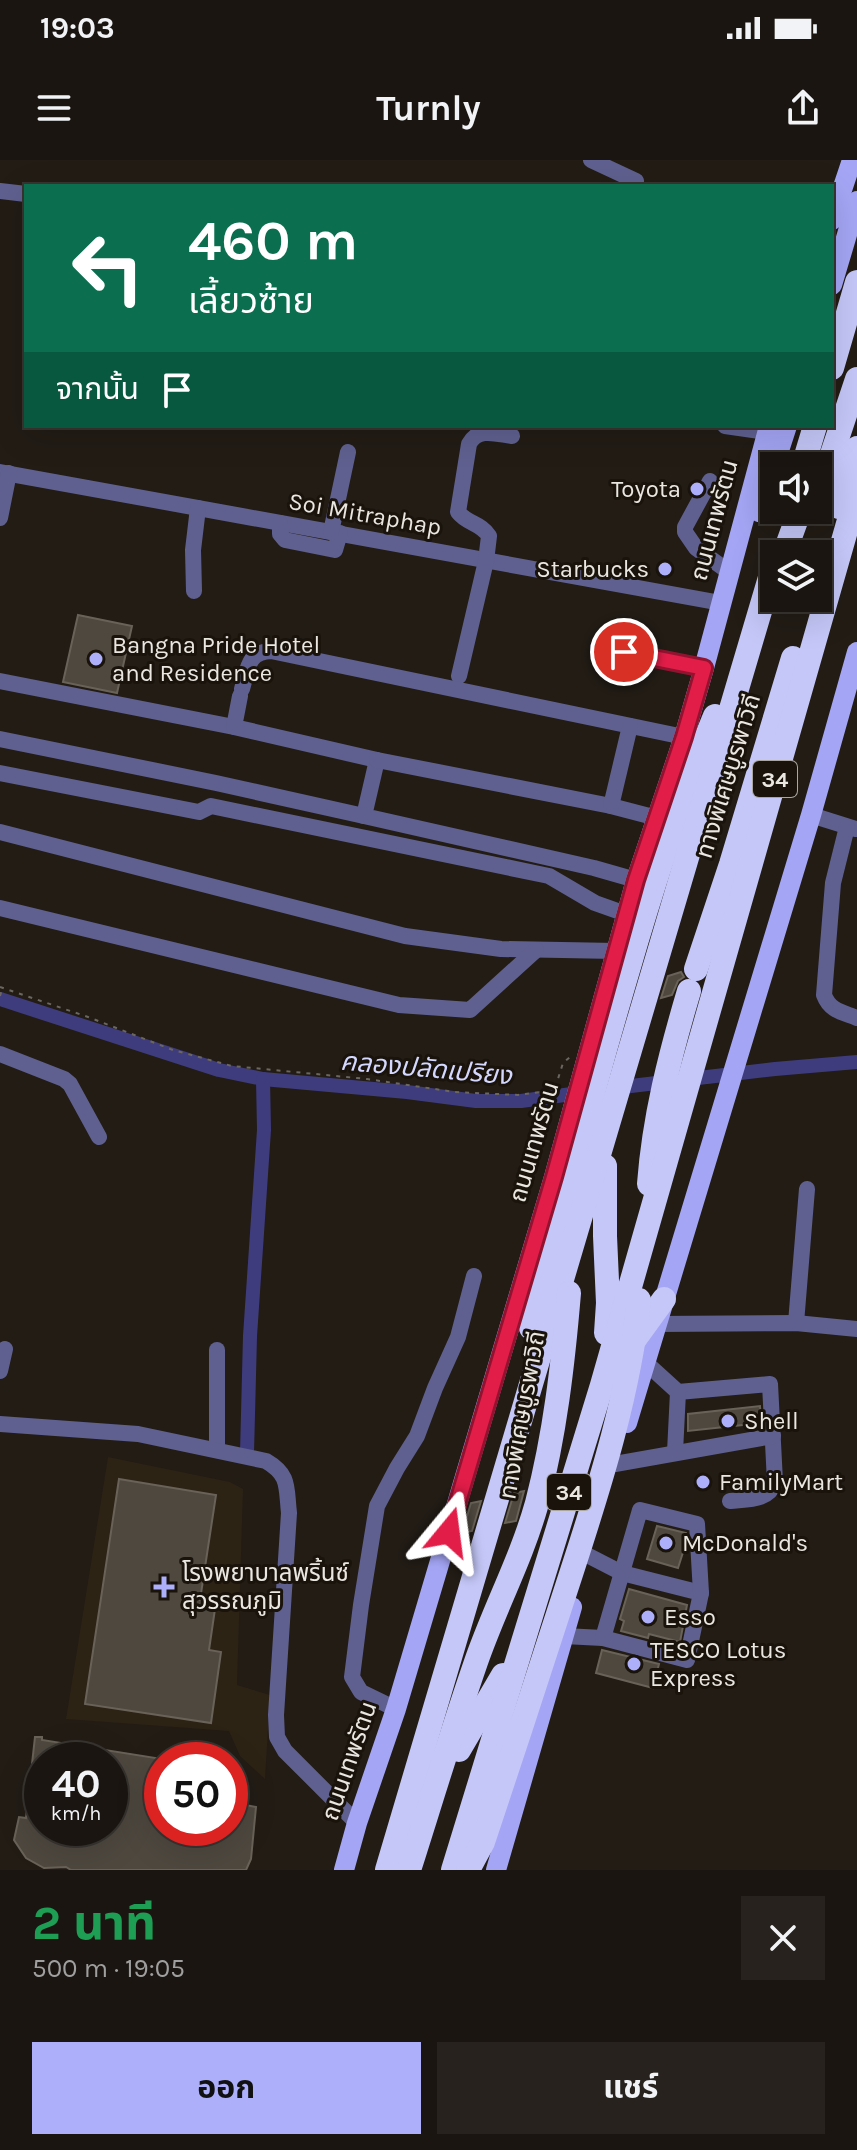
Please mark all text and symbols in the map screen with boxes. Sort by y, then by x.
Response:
text: 19:03 [40,10,115,46]
icon: menu [32,86,76,130]
icon: share [781,86,825,130]
text: Turnly [376,87,481,129]
text: 460 m [188,208,358,273]
icon: left [56,216,160,320]
text: เลี้ยวซ้าย [188,280,314,322]
icon: arrive [155,368,199,412]
text: จากนั้น [56,371,139,407]
map controls [760,452,832,612]
button: sound [760,452,832,524]
street label: ถนนเทพรัตน [684,457,744,583]
place label: Toyota [611,475,681,503]
marker: Toyota [688,480,706,498]
street label: Soi Mitraphap [286,487,444,541]
button: layers [760,540,832,612]
place label: Starbucks [536,555,649,583]
marker: Starbucks [656,560,674,578]
pin [590,618,658,686]
icon: arrive [602,630,646,674]
place label: Bangna Pride Hotel and Residence [112,631,320,687]
marker: Bangna Pride Hotel and Residence [87,650,105,668]
street label: ทางพิเศษบูรพาวิถี [690,691,767,862]
road number: 34 [753,761,797,797]
water label: คลองปลัดเปรียง [339,1046,514,1092]
street label: ถนนเทพรัตน [503,1079,565,1205]
street label: ทางพิเศษบูรพาวิถี [493,1329,552,1501]
place label: Shell [744,1407,799,1435]
marker: Shell [719,1412,737,1430]
place label: FamilyMart [719,1468,843,1496]
marker: FamilyMart [694,1473,712,1491]
road number: 34 [547,1474,591,1510]
position arrow [407,1490,491,1574]
place label: McDonald's [682,1529,808,1557]
marker: McDonald's [657,1534,675,1552]
place label: โรงพยาบาลพริ้นซ์ สุวรรณภูมิ [182,1557,349,1616]
marker: โรงพยาบาลพริ้นซ์ สุวรรณภูมิ [153,1576,175,1598]
place label: Esso [664,1603,716,1631]
marker: Esso [639,1608,657,1626]
place label: TESCO Lotus Express [650,1636,786,1692]
marker: TESCO Lotus Express [625,1655,643,1673]
street label: ถนนเทพรัตน [316,1698,382,1824]
speed limit sign: 50 [144,1742,248,1846]
text: 40 [51,1760,101,1807]
text: km/h [51,1802,101,1825]
text: 2 นาที [32,1895,156,1951]
button: close [741,1896,825,1980]
text: 500 m · 19:05 [32,1953,185,1984]
button: ออก [32,2042,421,2134]
button: แชร์ [437,2042,825,2134]

